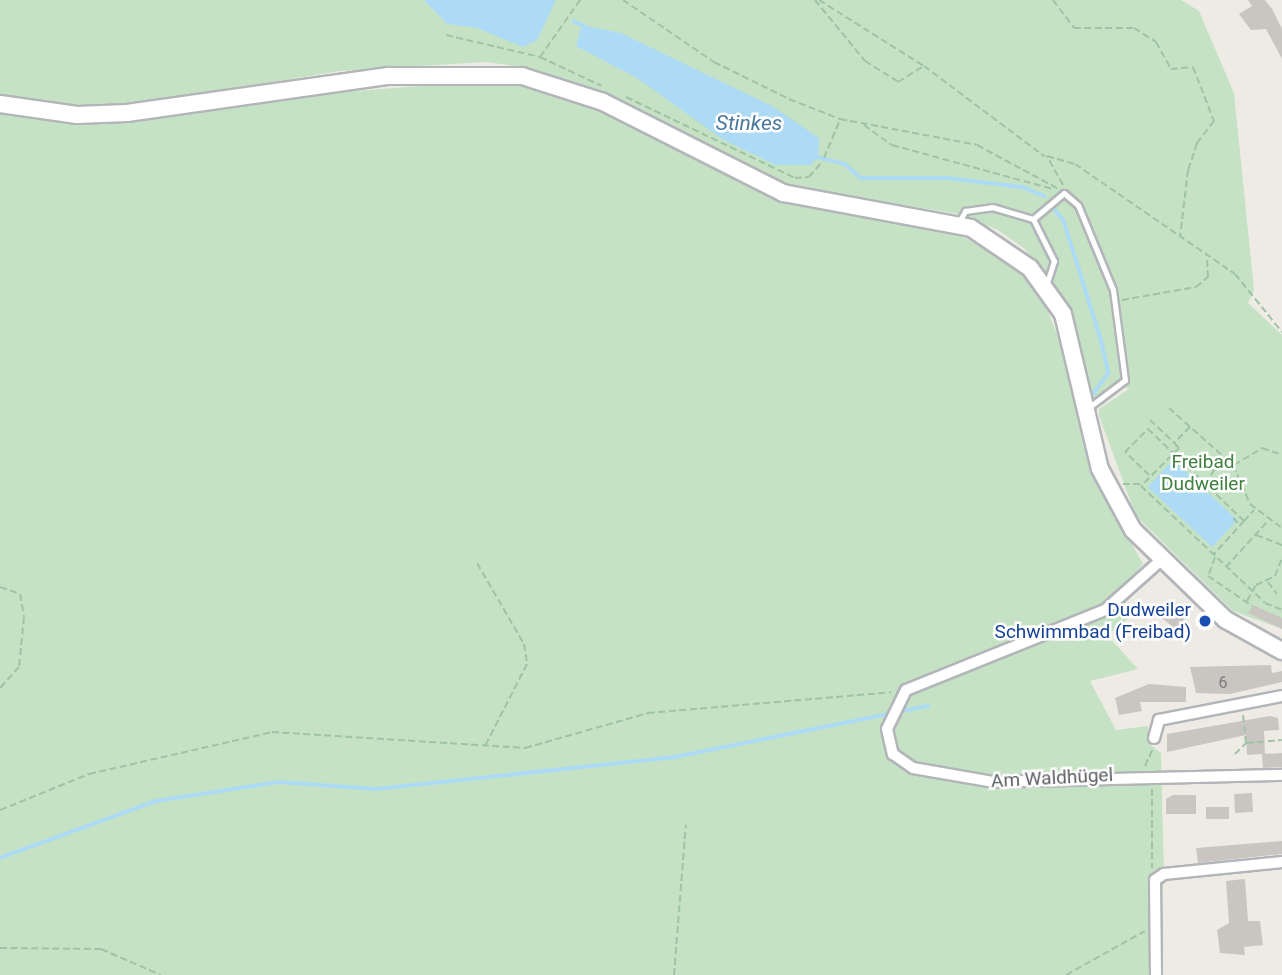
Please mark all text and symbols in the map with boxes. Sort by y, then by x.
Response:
water label: Stinkes [716,110,782,136]
park label: Freibad Dudweiler [1161,451,1245,495]
place label: Dudweiler Schwimmbad (Freibad) [995,599,1191,643]
marker: Dudweiler Schwimmbad (Freibad) [1197,613,1213,629]
house number: 6 [1219,673,1227,693]
street label: Am Waldhügel [990,763,1114,793]

